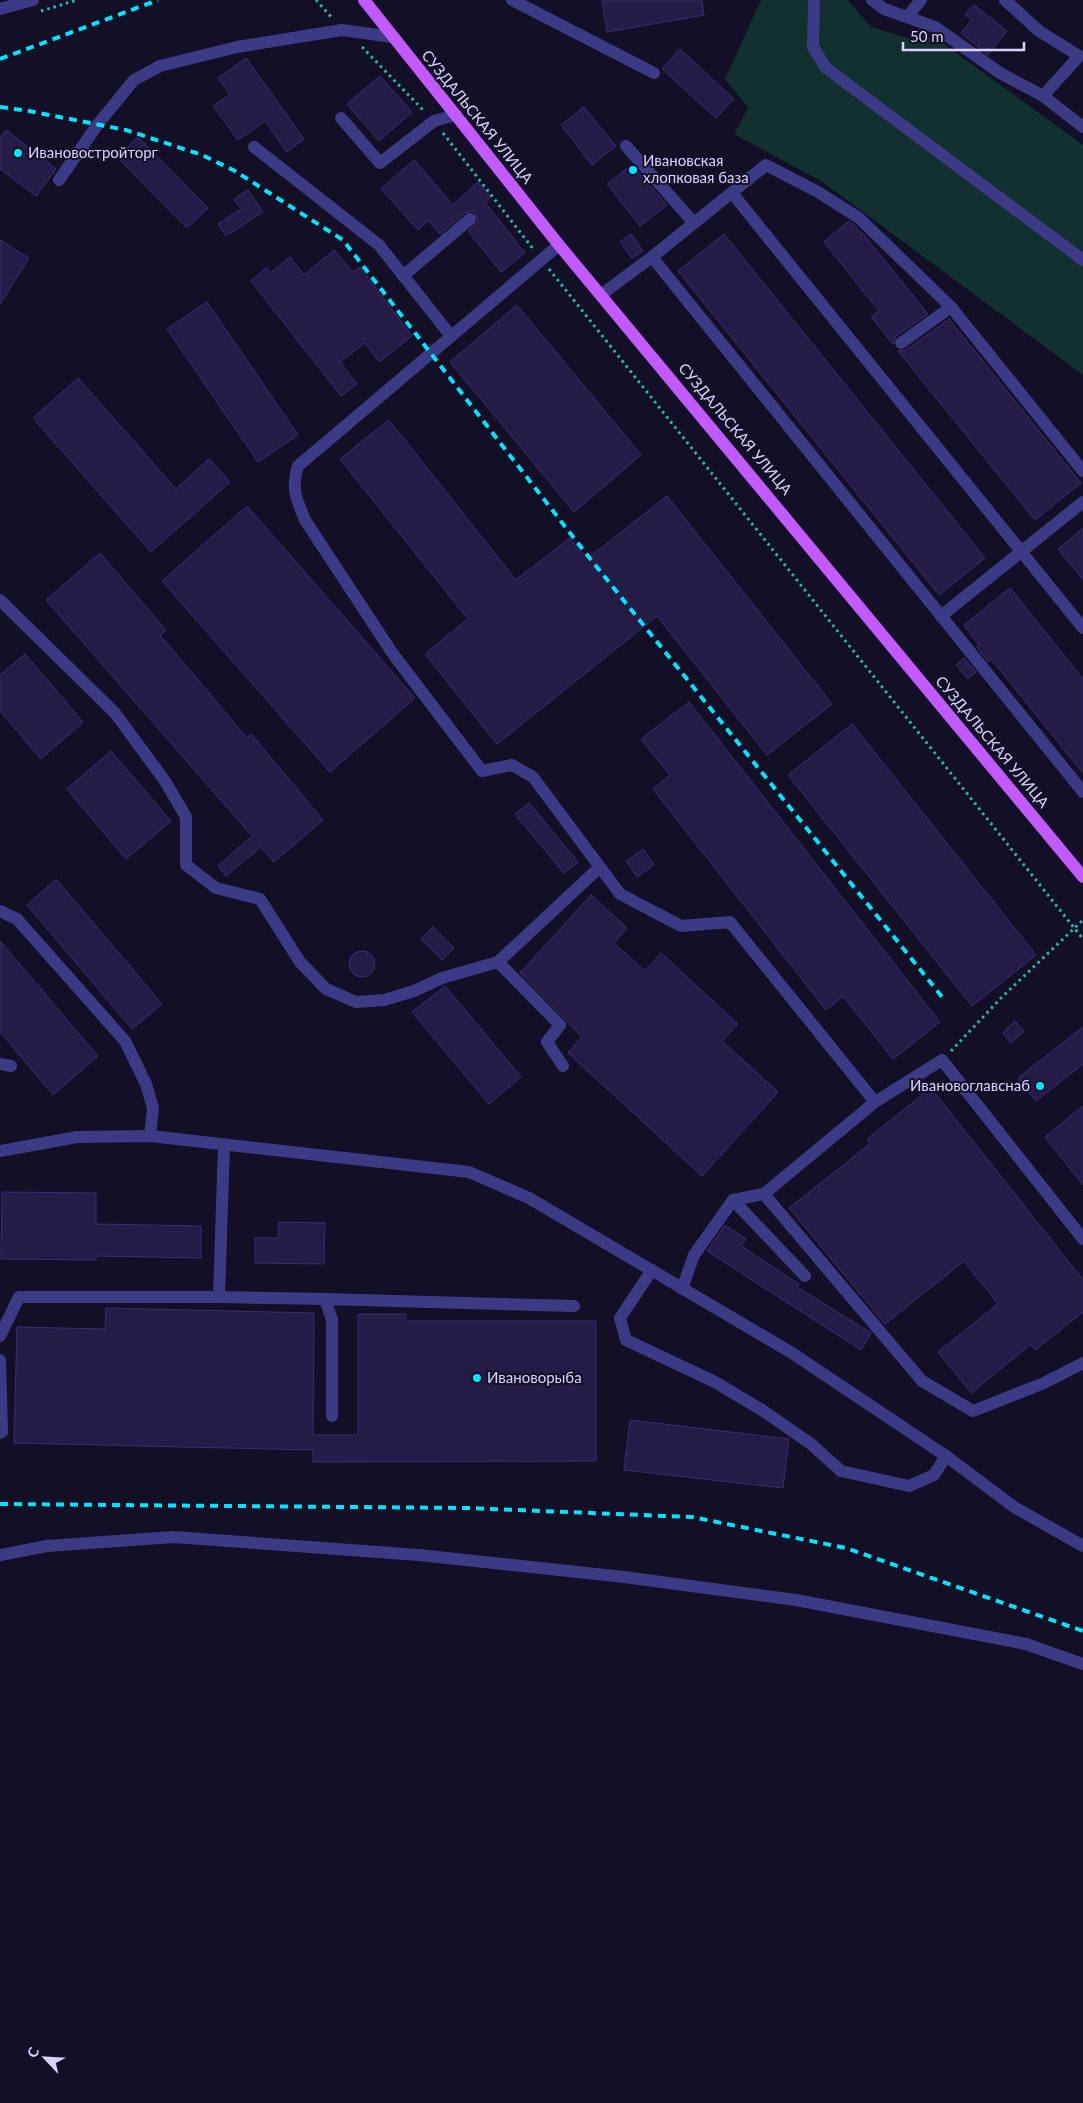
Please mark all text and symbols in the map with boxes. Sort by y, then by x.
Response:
scale bar [903,20,1024,52]
text: 50 m [910,27,944,45]
street label: СУЗДАЛЬСКАЯ УЛИЦА [418,46,538,187]
place label: Ивановостройторг [28,143,158,161]
marker: Ивановостройторг [12,147,24,159]
place label: Ивановская хлопковая база [643,151,749,186]
marker: Ивановская хлопковая база [627,164,639,176]
street label: СУЗДАЛЬСКАЯ УЛИЦА [675,359,797,499]
street label: СУЗДАЛЬСКАЯ УЛИЦА [932,672,1054,812]
place label: Ивановоглавснаб [910,1076,1030,1094]
marker: Ивановоглавснаб [1034,1080,1046,1092]
place label: Ивановорыба [487,1368,582,1386]
marker: Ивановорыба [471,1372,483,1384]
north arrow [20,2033,70,2083]
text: С [23,2044,43,2060]

